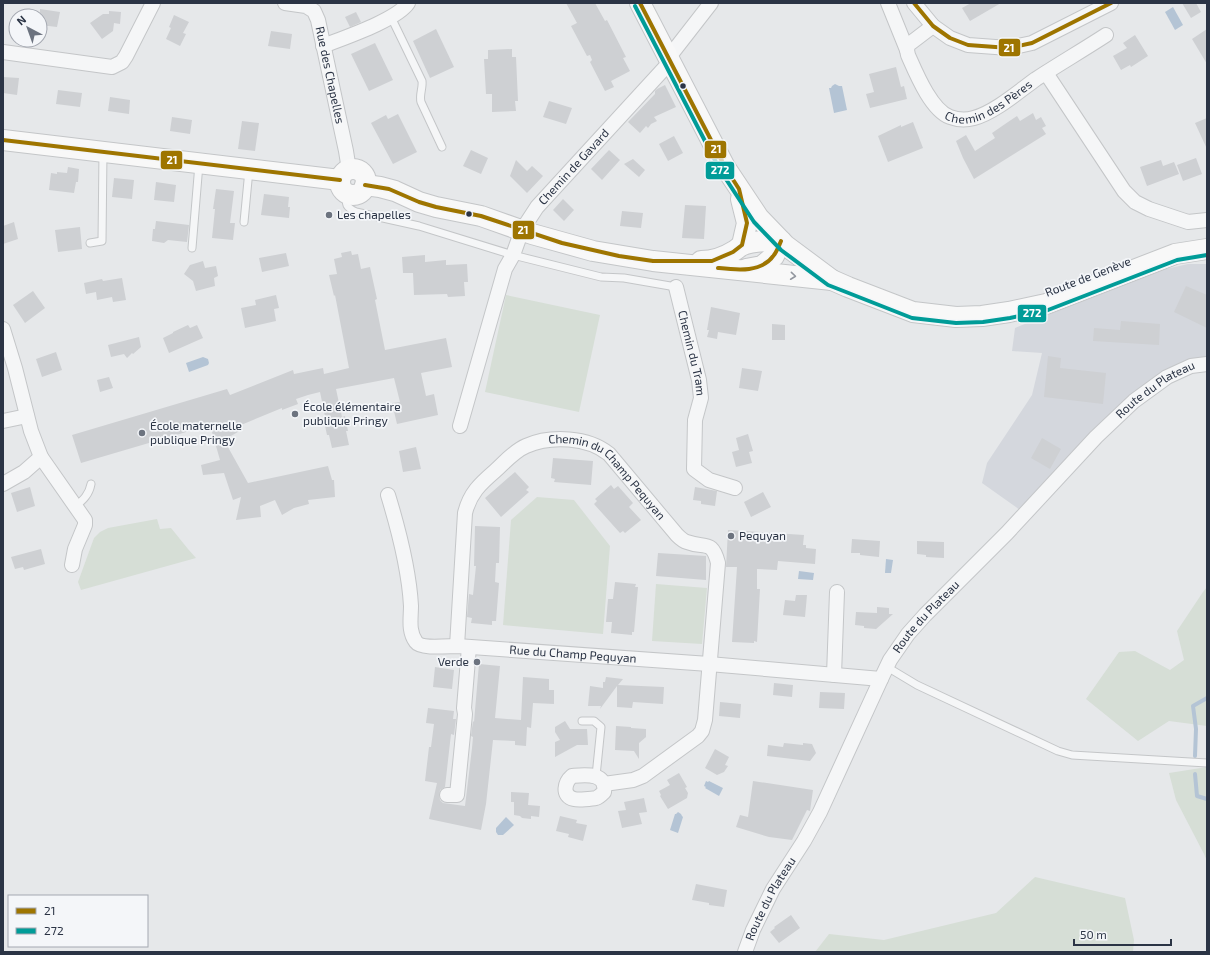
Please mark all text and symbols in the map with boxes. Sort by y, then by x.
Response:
north arrow [8,8,48,48]
text: N [14,13,28,28]
street label: Rue des Chapelles [314,25,348,125]
line badge: 21 [998,38,1021,57]
text: 21 [1003,41,1015,54]
street label: Chemin des Pères [943,77,1034,126]
unlabelled marker [678,81,688,91]
street label: Chemin de Gavard [535,125,611,207]
line badge: 21 [704,140,727,159]
text: 21 [710,142,722,155]
line badge: 21 [160,150,183,170]
text: 21 [166,153,178,166]
line badge: 272 [705,161,735,180]
text: 272 [711,163,729,176]
place label: Les chapelles [337,207,411,221]
unlabelled marker [464,209,474,219]
marker: Les chapelles [324,210,334,220]
line badge: 21 [512,220,535,240]
text: 21 [517,223,529,236]
street label: Route de Genève [1043,253,1133,299]
one-way arrow [790,271,796,280]
line badge: 272 [1017,304,1047,323]
text: 272 [1023,306,1041,319]
street label: Chemin du Tram [676,309,709,396]
street label: Route du Plateau [1112,357,1196,421]
place label: École élémentaire publique Pringy [303,399,401,427]
marker: École élémentaire publique Pringy [290,409,300,419]
place label: École maternelle publique Pringy [150,418,242,446]
marker: École maternelle publique Pringy [137,428,147,438]
street label: Chemin du Champ Pequyan [548,431,669,522]
place label: Pequyan [739,528,786,542]
marker: Pequyan [726,531,736,541]
street label: Route du Plateau [889,577,962,655]
street label: Rue du Champ Pequyan [509,642,637,665]
place label: Verde [438,654,469,668]
marker: Verde [472,657,482,667]
street label: Route du Plateau [742,854,798,942]
legend [8,895,148,947]
text: 21 [44,903,56,917]
scale bar [1074,921,1171,947]
text: 272 [44,923,64,937]
text: 50 m [1080,927,1107,941]

